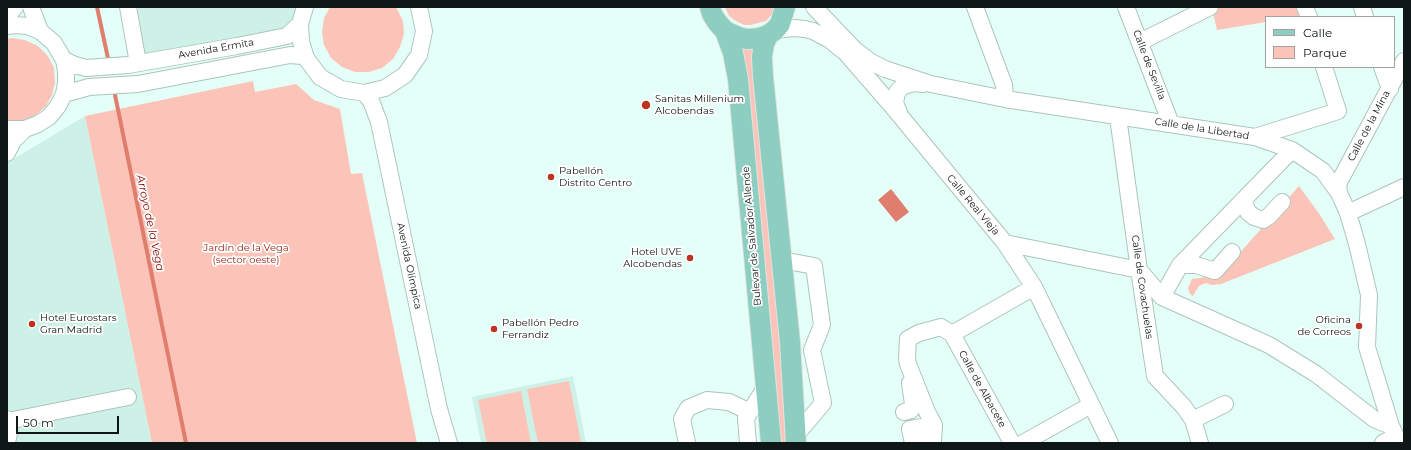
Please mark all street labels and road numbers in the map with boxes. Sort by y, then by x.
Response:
street label: Calle de Sevilla [1130,28,1168,102]
street label: Avenida Ermita [177,36,255,62]
street label: Calle de la Mina [1345,89,1393,163]
street label: Calle de la Libertad [1154,116,1250,142]
street label: Bulevar de Salvador Allende [740,166,764,306]
street label: Calle Real Vieja [944,172,1002,238]
street label: Avenida Olímpica [394,222,424,310]
street label: Calle de Covachuelas [1129,234,1155,340]
street label: Calle de Albacete [956,348,1008,430]

